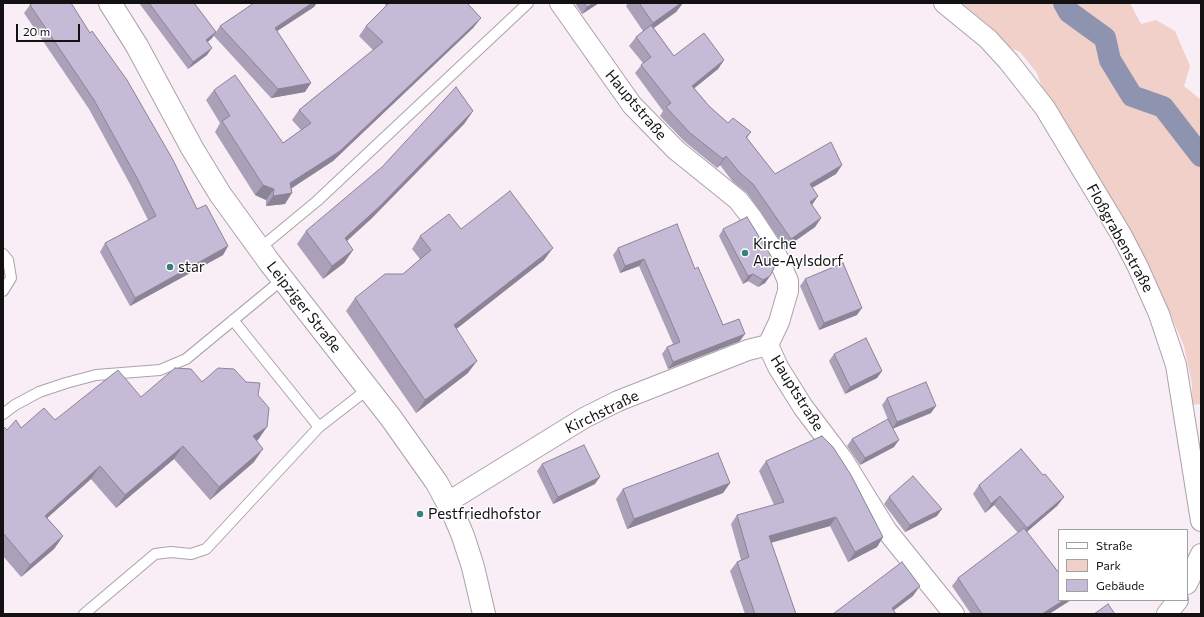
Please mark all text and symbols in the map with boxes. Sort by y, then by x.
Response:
scale bar [18,16,82,42]
text: 20 m [23,24,50,38]
street label: Hauptstraße [601,66,671,144]
street label: Floßgrabenstraße [1083,181,1157,295]
place label: Kirche Aue-Aylsdorf [753,235,843,270]
marker: Kirche Aue-Aylsdorf [740,248,750,258]
place label: star [178,258,205,276]
street label: Leipziger Straße [263,258,345,356]
marker: star [165,262,175,272]
street label: Hauptstraße [767,352,827,434]
street label: Kirchstraße [562,387,642,437]
place label: Pestfriedhofstor [428,505,541,523]
marker: Pestfriedhofstor [415,509,425,519]
legend [1058,529,1188,601]
text: Straße [1096,538,1132,552]
text: Park [1096,558,1121,572]
text: Gebäude [1096,578,1144,592]

